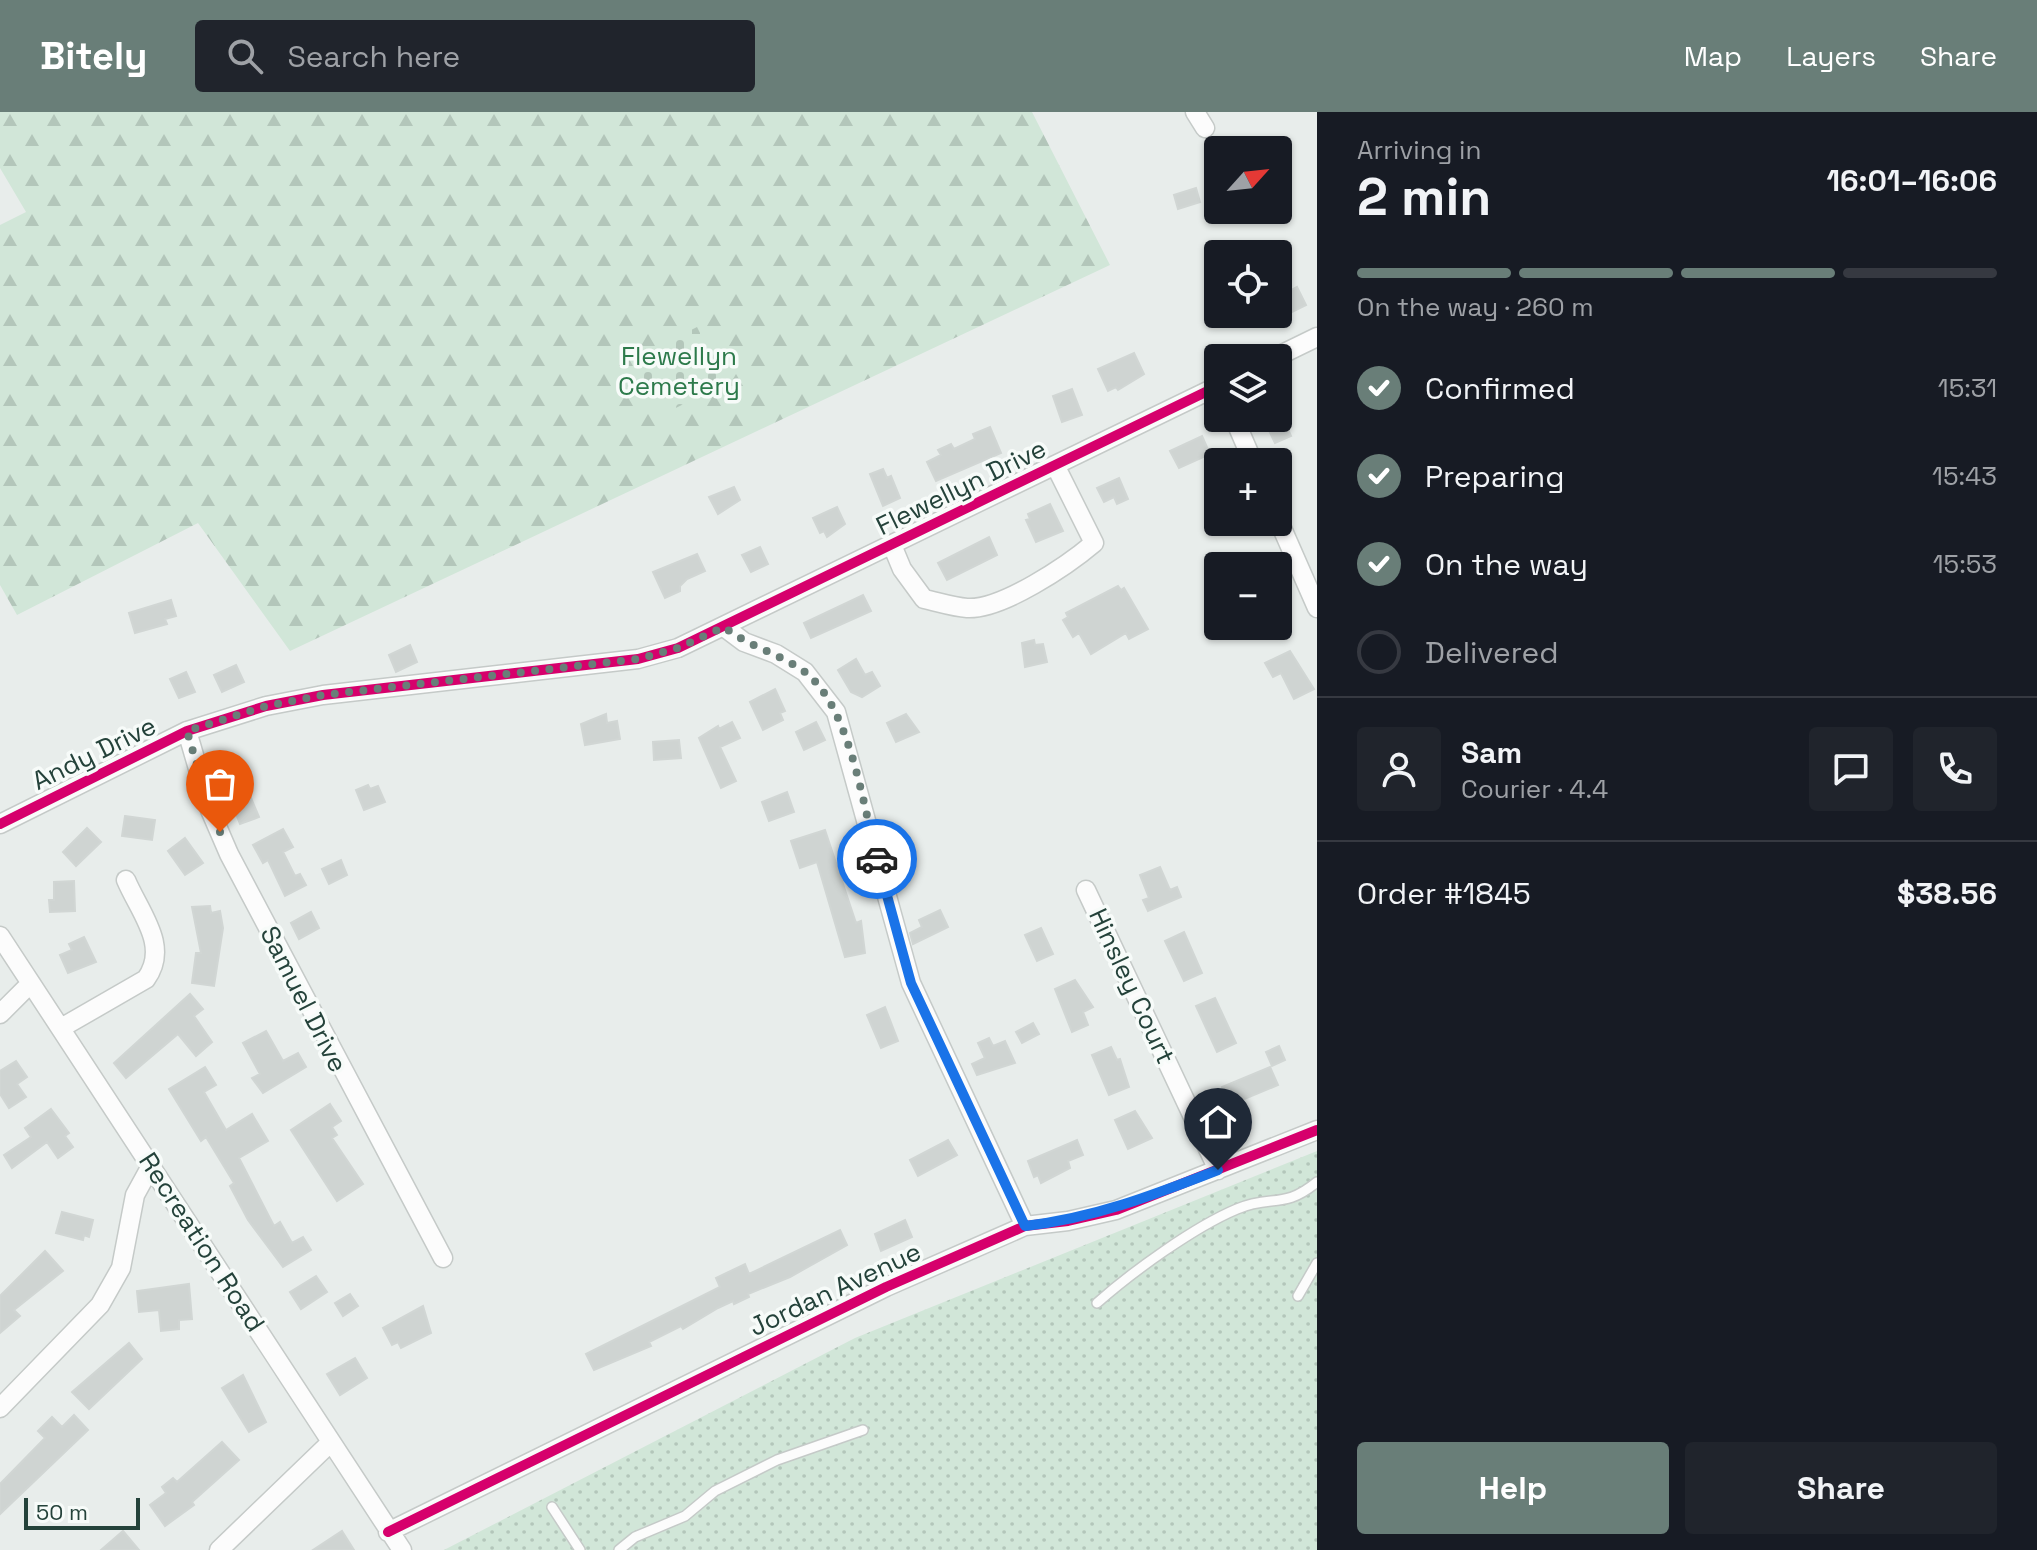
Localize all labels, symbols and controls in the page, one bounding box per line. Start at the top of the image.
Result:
search box [195,20,755,92]
text: Bitely [40,32,147,80]
icon: search [223,34,267,78]
text: Search here [287,37,460,76]
text: Map [1684,38,1742,74]
text: Layers [1786,38,1876,74]
text: Share [1920,38,1997,74]
text: Arriving in [1357,133,1481,167]
north arrow [1204,136,1292,224]
map controls [1204,136,1292,640]
text: 16:01–16:06 [1826,161,1997,200]
text: 2 min [1357,164,1491,230]
button: locate [1204,240,1292,328]
text: On the way · 260 m [1357,290,1594,324]
park label: Flewellyn Cemetery [618,339,740,403]
button: layers [1204,344,1292,432]
icon: check [1357,366,1401,410]
text: Confirmed [1425,369,1575,408]
text: 15:31 [1938,371,1997,405]
street label: Flewellyn Drive [870,431,1052,543]
button: + [1204,448,1292,536]
icon: check [1357,454,1401,498]
text: Preparing [1425,457,1564,496]
text: 15:43 [1932,459,1997,493]
icon: check [1357,542,1401,586]
text: On the way [1425,545,1588,584]
text: 15:53 [1933,547,1997,581]
button: − [1204,552,1292,640]
text: Delivered [1425,633,1559,672]
street label: Andy Drive [26,708,162,798]
button: person [1357,727,1441,811]
button: chat [1809,727,1893,811]
button: phone [1913,727,1997,811]
text: Sam [1461,733,1522,772]
pin [186,750,254,832]
icon: bag [198,762,242,806]
text: Courier · 4.4 [1461,772,1608,806]
courier [837,819,917,899]
icon: car [855,837,899,881]
text: Order #1845 [1357,874,1531,913]
text: $38.56 [1897,874,1997,913]
street label: Hinsley Court [1081,903,1183,1069]
street label: Samuel Drive [253,920,355,1078]
pin [1184,1088,1252,1170]
icon: home [1196,1100,1240,1144]
street label: Recreation Road [131,1146,273,1338]
street label: Jordan Avenue [744,1234,926,1344]
button: Help [1357,1442,1669,1534]
button: Share [1685,1442,1997,1534]
scale bar [24,1494,140,1530]
text: 50 m [36,1498,88,1526]

